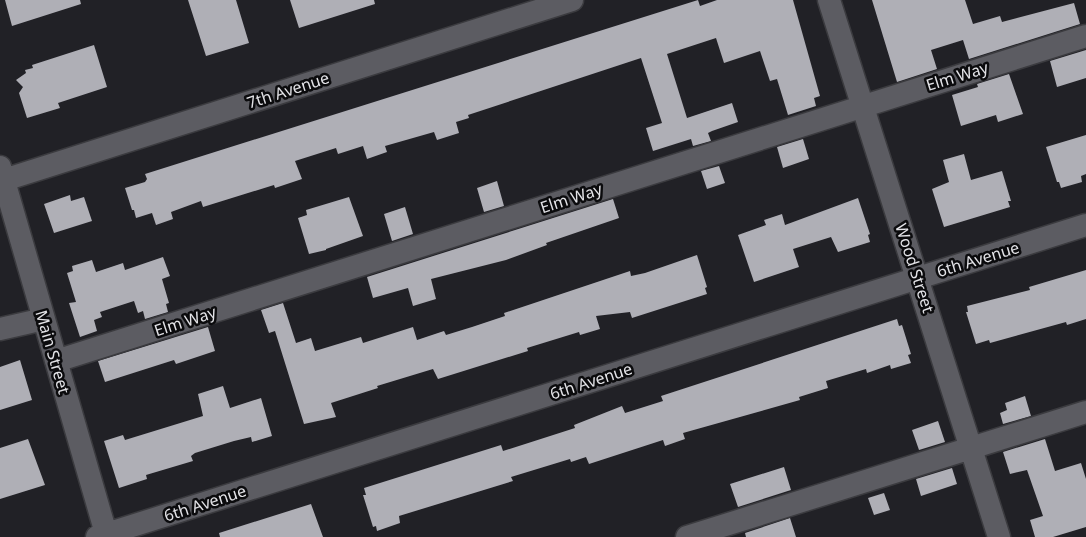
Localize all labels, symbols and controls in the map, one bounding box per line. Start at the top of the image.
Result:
street label: Elm Way [923,56,992,96]
street label: 7th Avenue [244,66,332,114]
street label: Elm Way [537,177,606,218]
street label: Wood Street [890,221,940,316]
street label: 6th Avenue [934,236,1022,282]
street label: Elm Way [151,300,220,341]
street label: Main Street [31,307,76,397]
street label: 6th Avenue [547,357,635,405]
street label: 6th Avenue [161,479,249,527]

